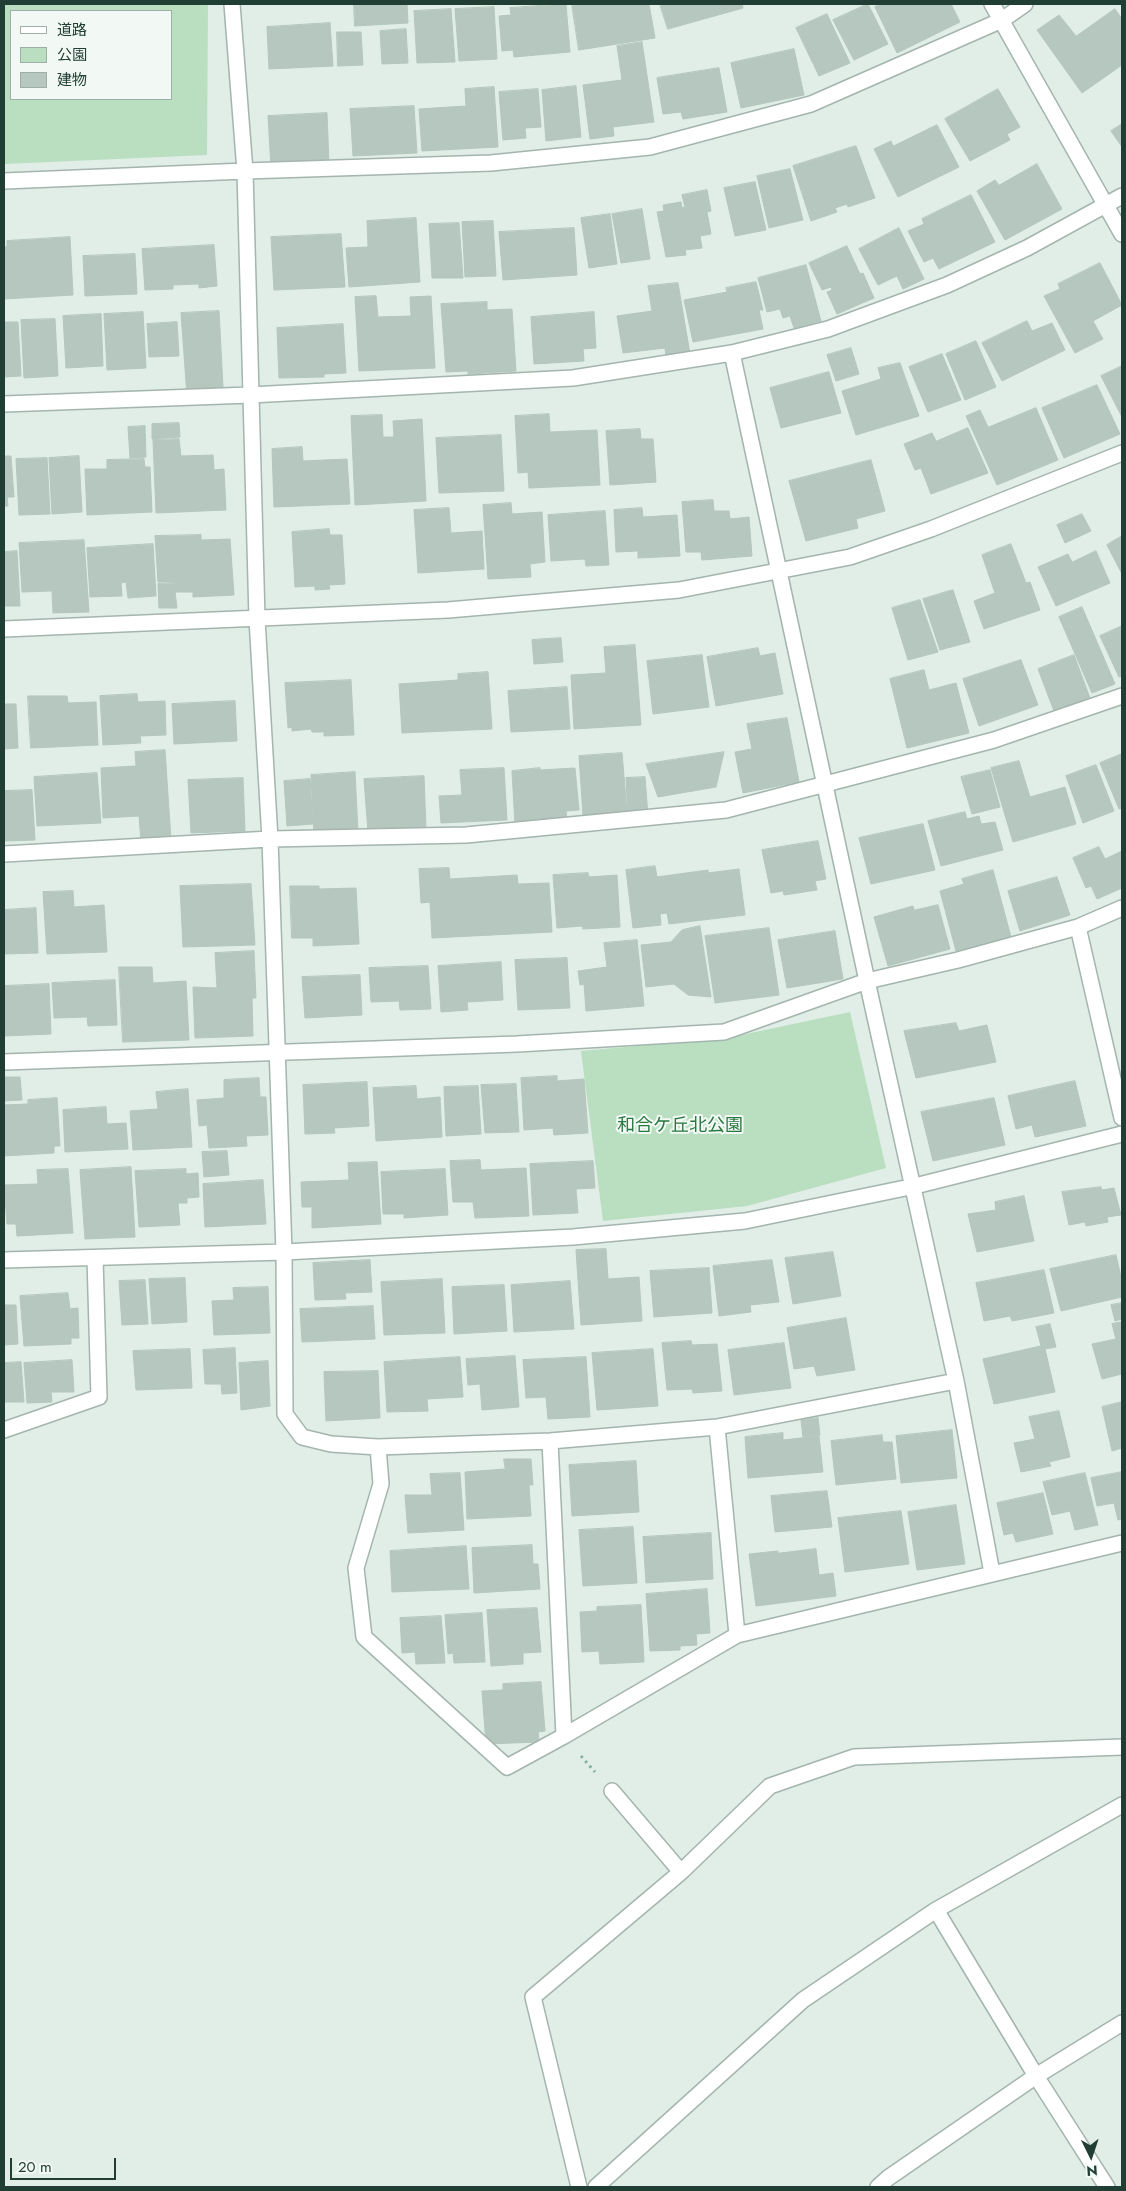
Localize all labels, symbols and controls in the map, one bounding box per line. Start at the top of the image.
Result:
legend [10,10,172,100]
text: 道路 [57,19,87,41]
text: 公園 [57,44,87,66]
text: 建物 [57,69,87,91]
park label: 和合ケ丘北公園 [617,1116,743,1138]
north arrow [1066,2131,1116,2181]
scale bar [12,2148,119,2180]
text: 20 m [18,2156,52,2178]
text: N [1086,2161,1098,2181]

